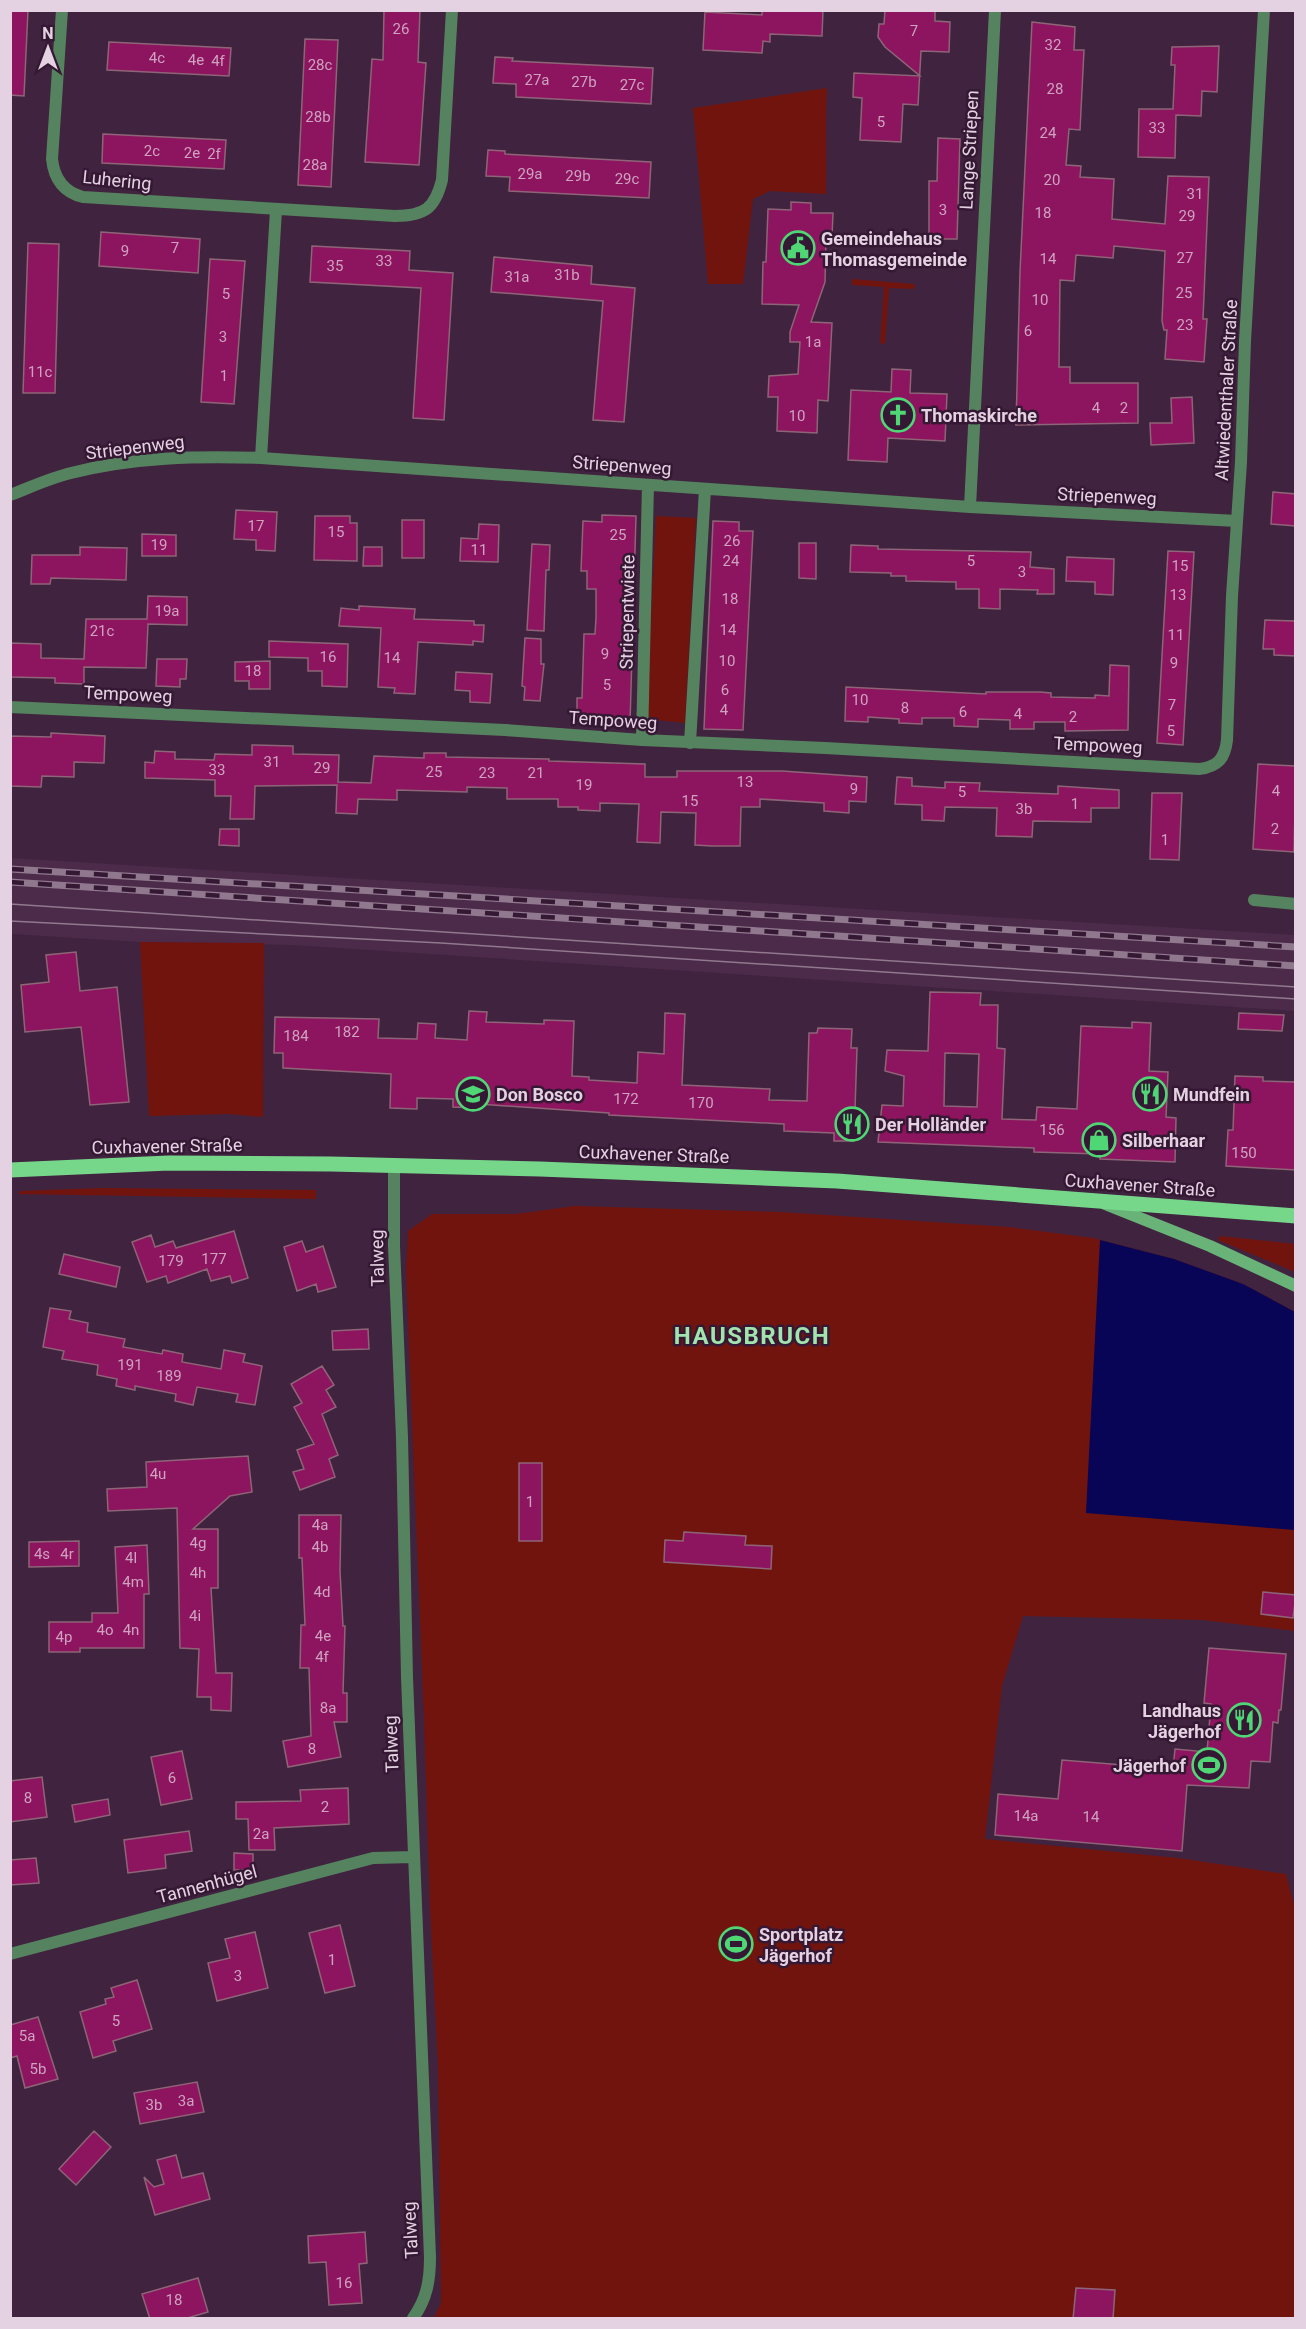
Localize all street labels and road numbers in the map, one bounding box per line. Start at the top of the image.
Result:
street label: Lange Striepen [955,90,983,210]
street label: Luhering [81,166,153,194]
street label: Altwiedenthaler Straße [1211,299,1241,481]
street label: Striepenweg [84,431,186,463]
street label: Striepenweg [572,451,672,479]
street label: Striepenweg [1057,483,1157,509]
street label: Striepentwiete [615,554,639,670]
street label: Tempoweg [83,681,173,707]
street label: Tempoweg [568,706,658,734]
street label: Tempoweg [1053,732,1143,758]
street label: Cuxhavener Straße [91,1134,243,1158]
street label: Cuxhavener Straße [578,1141,730,1167]
street label: Cuxhavener Straße [1064,1169,1216,1201]
street label: Talweg [366,1229,388,1287]
street label: Talweg [380,1715,402,1773]
street label: Tannenhügel [155,1861,259,1907]
street label: Talweg [398,2201,422,2259]

